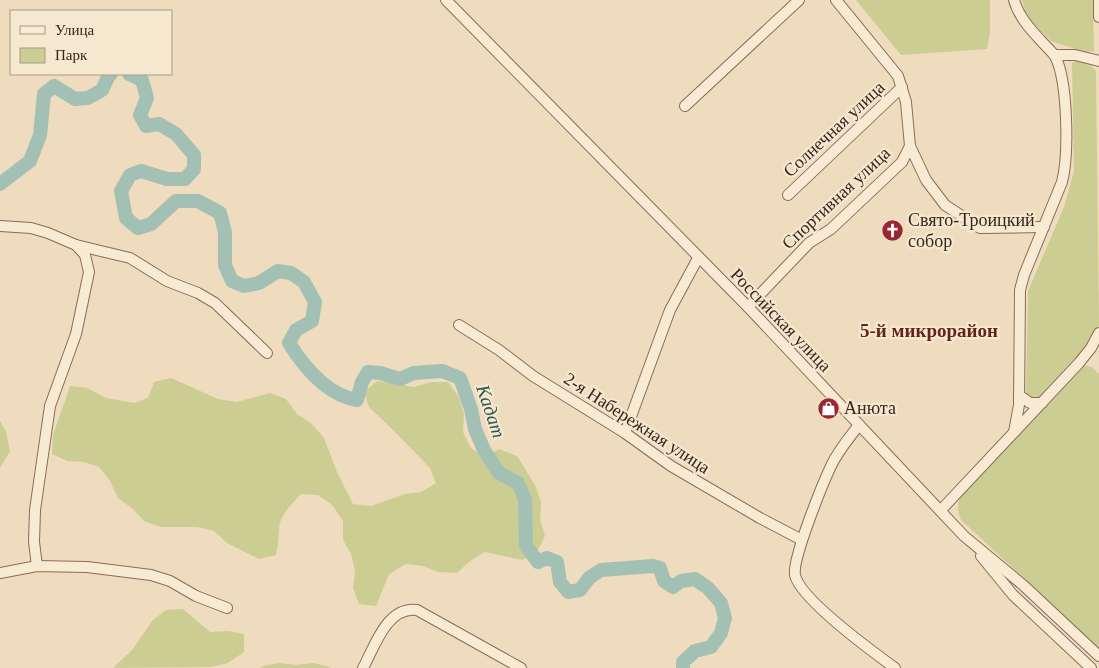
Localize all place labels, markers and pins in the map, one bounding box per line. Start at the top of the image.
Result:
place label: Свято-Троицкий собор [908,210,1035,251]
church icon: Свято-Троицкий собор [880,218,904,242]
shop icon: Анюта [816,396,840,420]
place label: Анюта [844,398,896,418]

